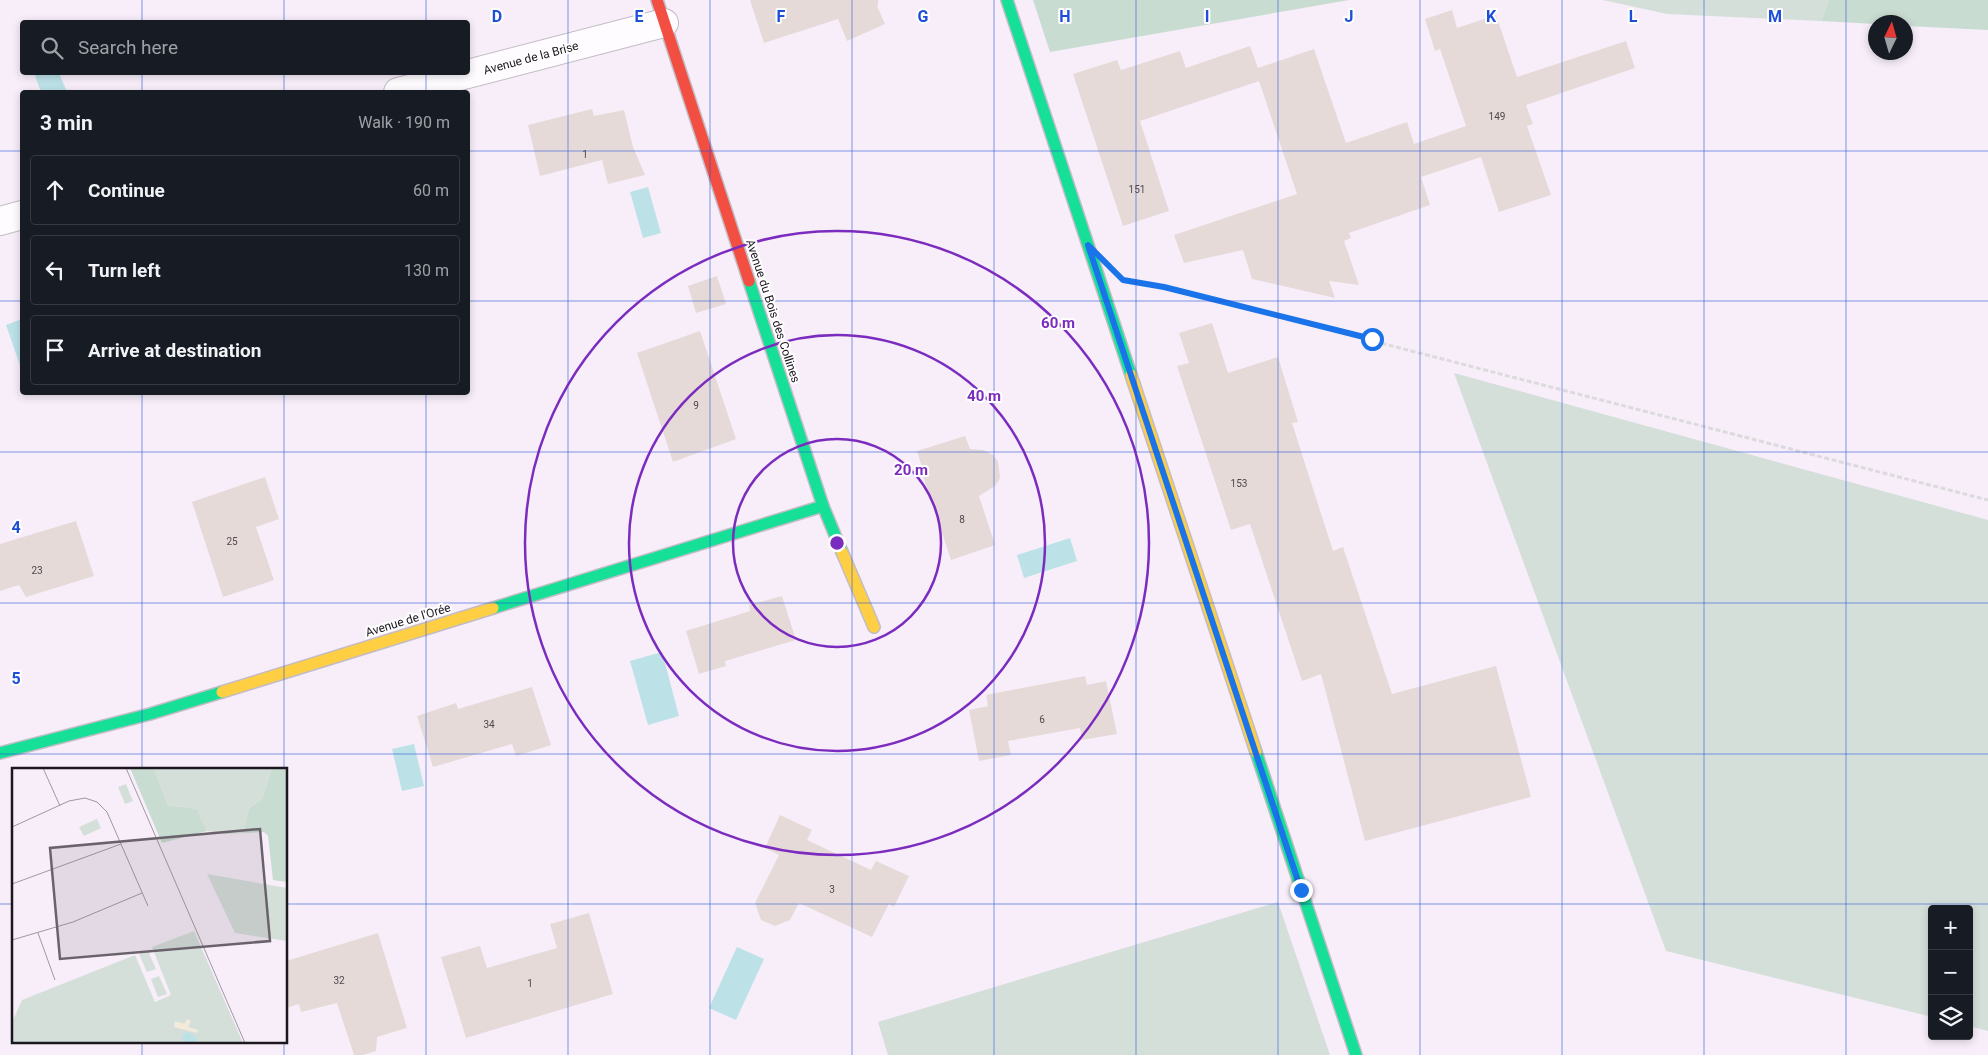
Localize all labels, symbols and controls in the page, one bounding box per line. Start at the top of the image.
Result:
text: D [492,7,502,26]
text: E [635,7,644,26]
text: F [777,7,786,26]
text: G [918,7,929,26]
text: H [1059,7,1071,26]
text: I [1205,7,1209,26]
text: J [1345,7,1353,26]
text: K [1486,7,1497,26]
text: L [1629,7,1638,26]
text: M [1768,7,1782,26]
north arrow [1868,15,1913,60]
search box [20,20,470,75]
icon: search [38,34,66,62]
text: Search here [78,36,178,59]
street label: Avenue de la Brise [482,39,580,77]
text: 3 min [40,111,93,135]
house number: 149 [1489,111,1505,122]
text: Walk · 190 m [358,113,450,132]
house number: 1 [582,149,588,160]
icon: ahead [41,176,69,204]
text: Continue [88,179,165,202]
text: 60 m [413,181,449,200]
house number: 151 [1129,184,1145,195]
street label: Avenue du Bois des Collines [743,238,803,384]
icon: left [41,256,69,284]
text: Turn left [88,259,161,282]
text: 130 m [404,261,449,280]
text: 60 m [1041,314,1075,332]
route start [1361,328,1384,351]
icon: arrive [41,336,69,364]
text: Arrive at destination [88,339,261,362]
text: 40 m [967,387,1001,405]
house number: 9 [693,400,699,411]
text: 20 m [894,461,928,479]
house number: 153 [1231,478,1247,489]
house number: 8 [959,514,965,525]
text: 4 [11,518,21,537]
centre of rings [828,534,846,552]
house number: 25 [226,536,238,547]
house number: 23 [31,565,43,576]
street label: Avenue de l'Orée [364,600,452,640]
text: 5 [11,669,21,688]
house number: 6 [1039,714,1045,725]
house number: 34 [483,719,495,730]
inset map [12,768,288,1042]
route end [1290,879,1313,902]
house number: 3 [829,884,835,895]
map controls [1928,905,1973,1040]
button: + [1928,905,1973,950]
button: − [1928,950,1973,995]
house number: 32 [333,975,345,986]
house number: 1 [527,978,533,989]
button: layers [1928,995,1973,1040]

